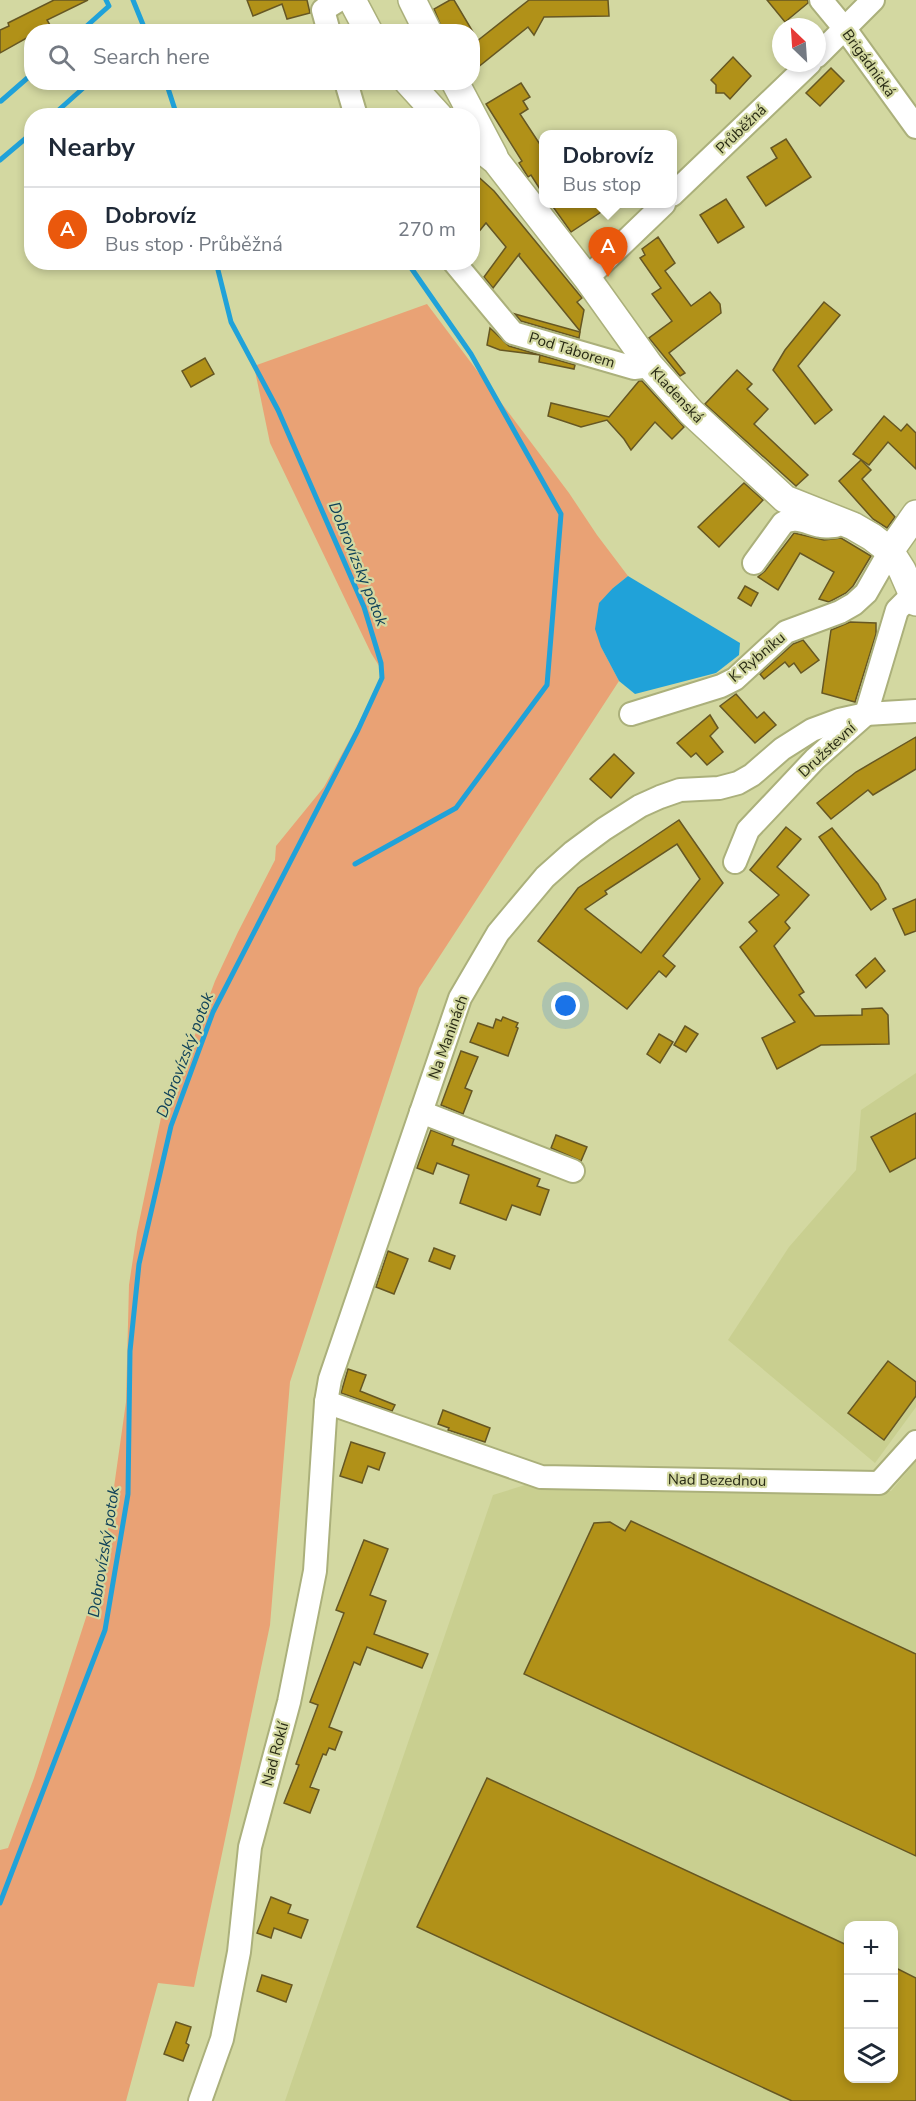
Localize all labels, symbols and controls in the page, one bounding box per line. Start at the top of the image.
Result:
north arrow [772,18,826,72]
search box [24,24,480,90]
street label: Brigádnická [838,25,900,101]
icon: search [45,41,78,74]
text: Search here [93,42,210,72]
street label: Průběžná [711,100,771,158]
text: Nearby [48,130,135,165]
popup [539,130,677,208]
text: Dobrovíz [562,141,654,171]
text: Bus stop [562,171,641,198]
text: Dobrovíz [105,201,196,231]
text: A [60,216,75,243]
text: 270 m [398,216,456,243]
pin: A [588,228,628,277]
text: Bus stop · Průběžná [105,231,283,258]
street label: Pod Táborem [526,327,618,373]
street label: Kladenská [646,363,708,427]
water label: Dobrovízský potok [323,499,393,630]
street label: K Rybníku [725,628,789,686]
street label: Družstevní [794,717,861,782]
water label: Dobrovízský potok [151,988,219,1121]
your location [551,991,580,1020]
street label: Na Maninách [424,992,472,1082]
street label: Nad Bezednou [668,1469,766,1491]
water label: Dobrovízský potok [83,1484,125,1619]
street label: Nad Roklí [257,1718,293,1788]
map controls [844,1921,898,2083]
button: + [844,1921,898,1975]
button: − [844,1975,898,2029]
button: layers [844,2029,898,2083]

